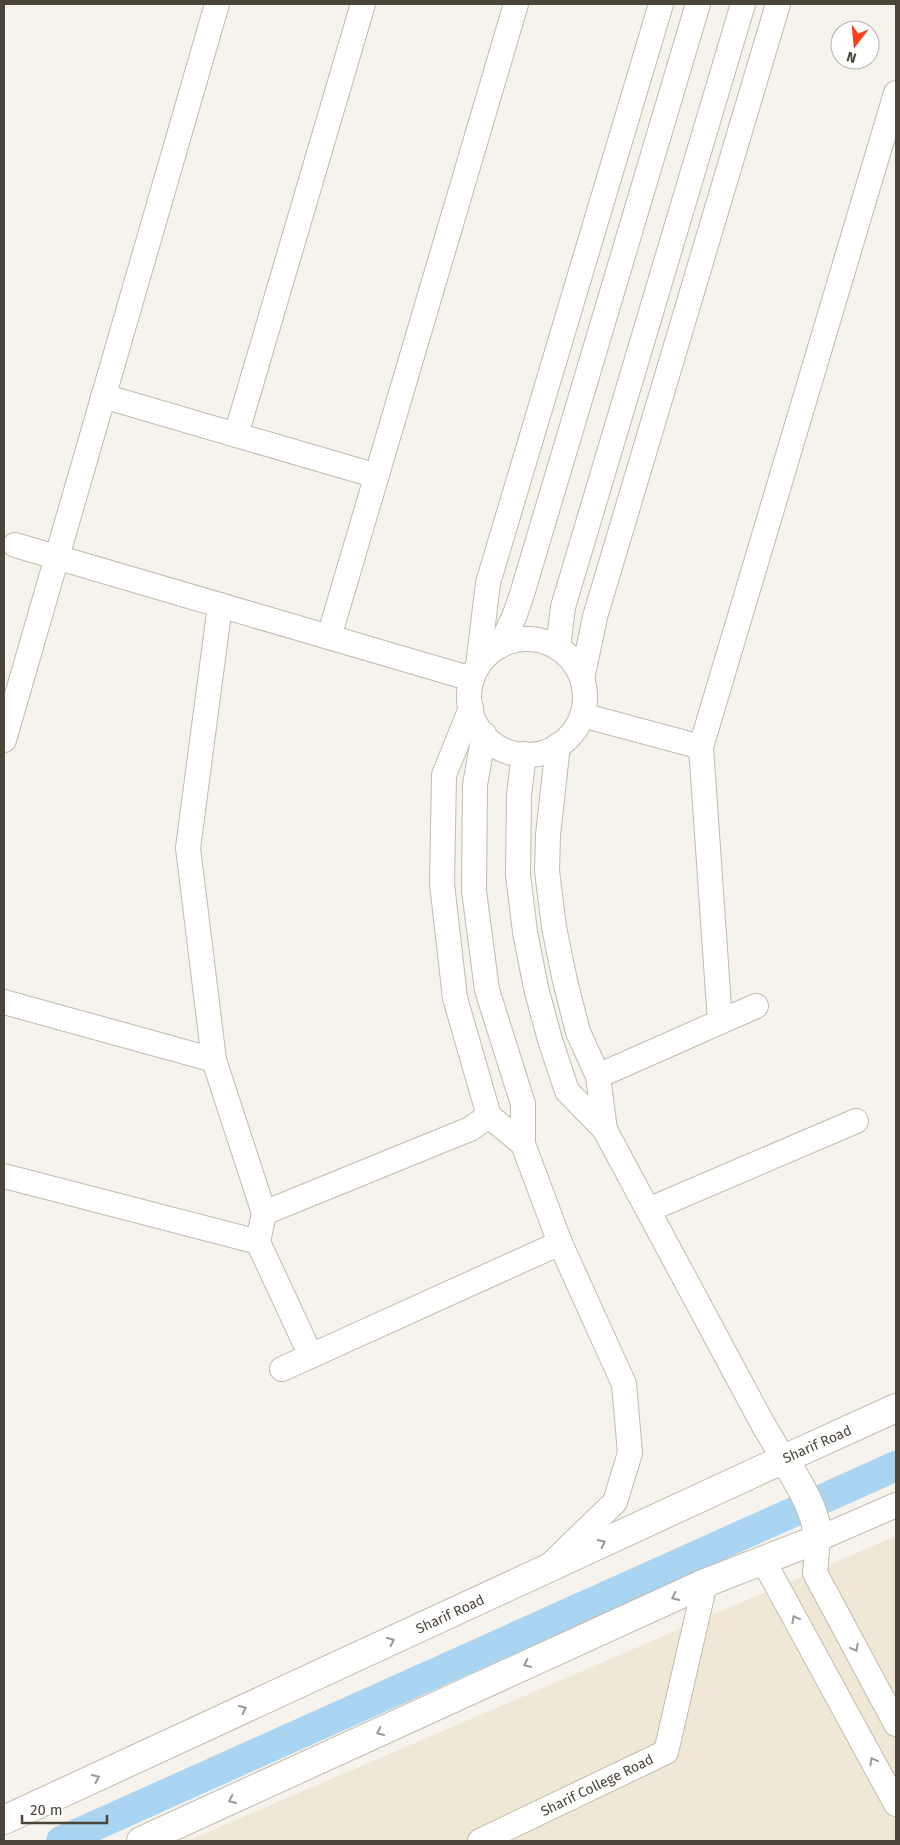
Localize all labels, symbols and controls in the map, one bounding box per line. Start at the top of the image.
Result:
north arrow [830,20,880,70]
text: N [845,48,858,66]
street label: Sharif Road [780,1422,854,1467]
one-way arrow [596,1540,605,1550]
one-way arrow [671,1590,680,1601]
street label: Sharif Road [413,1591,487,1638]
one-way arrow [791,1615,801,1624]
one-way arrow [386,1637,395,1648]
one-way arrow [849,1642,859,1651]
one-way arrow [524,1658,533,1668]
one-way arrow [238,1705,247,1716]
one-way arrow [376,1726,385,1736]
street label: Sharif College Road [538,1751,656,1820]
one-way arrow [869,1758,879,1767]
one-way arrow [91,1773,100,1784]
scale bar [22,1792,108,1824]
one-way arrow [228,1793,237,1804]
text: 20 m [30,1801,63,1819]

